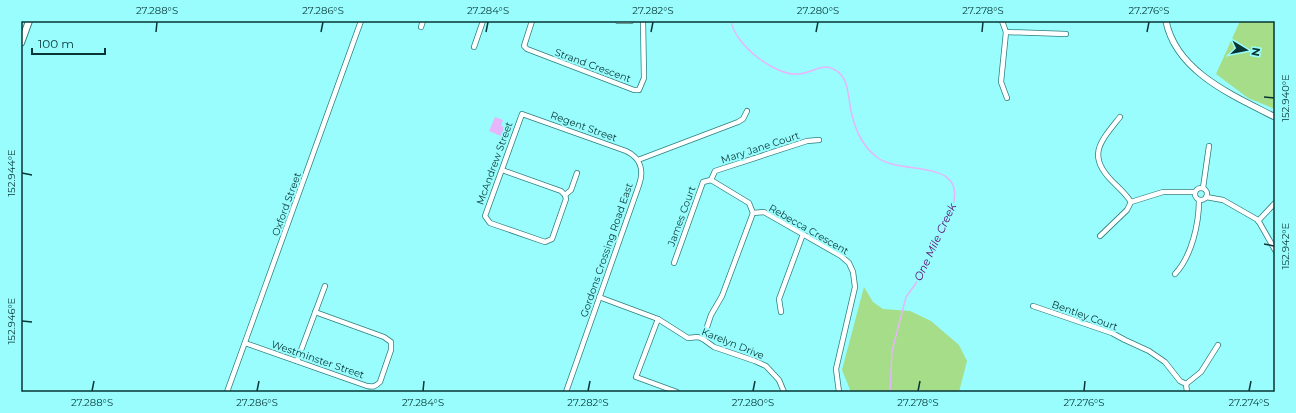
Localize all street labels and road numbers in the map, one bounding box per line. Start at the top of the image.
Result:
street label: Strand Crescent [553,46,633,85]
street label: Regent Street [549,108,619,145]
street label: McAndrew Street [473,120,516,206]
street label: Mary Jane Court [719,129,801,166]
street label: Oxford Street [269,171,304,238]
street label: Gordons Crossing Road East [577,181,636,319]
street label: James Court [664,184,698,249]
street label: Rebecca Crescent [766,201,851,258]
street label: Bentley Court [1050,298,1120,333]
street label: Karelyn Drive [700,325,766,362]
street label: Westminster Street [270,337,366,381]

